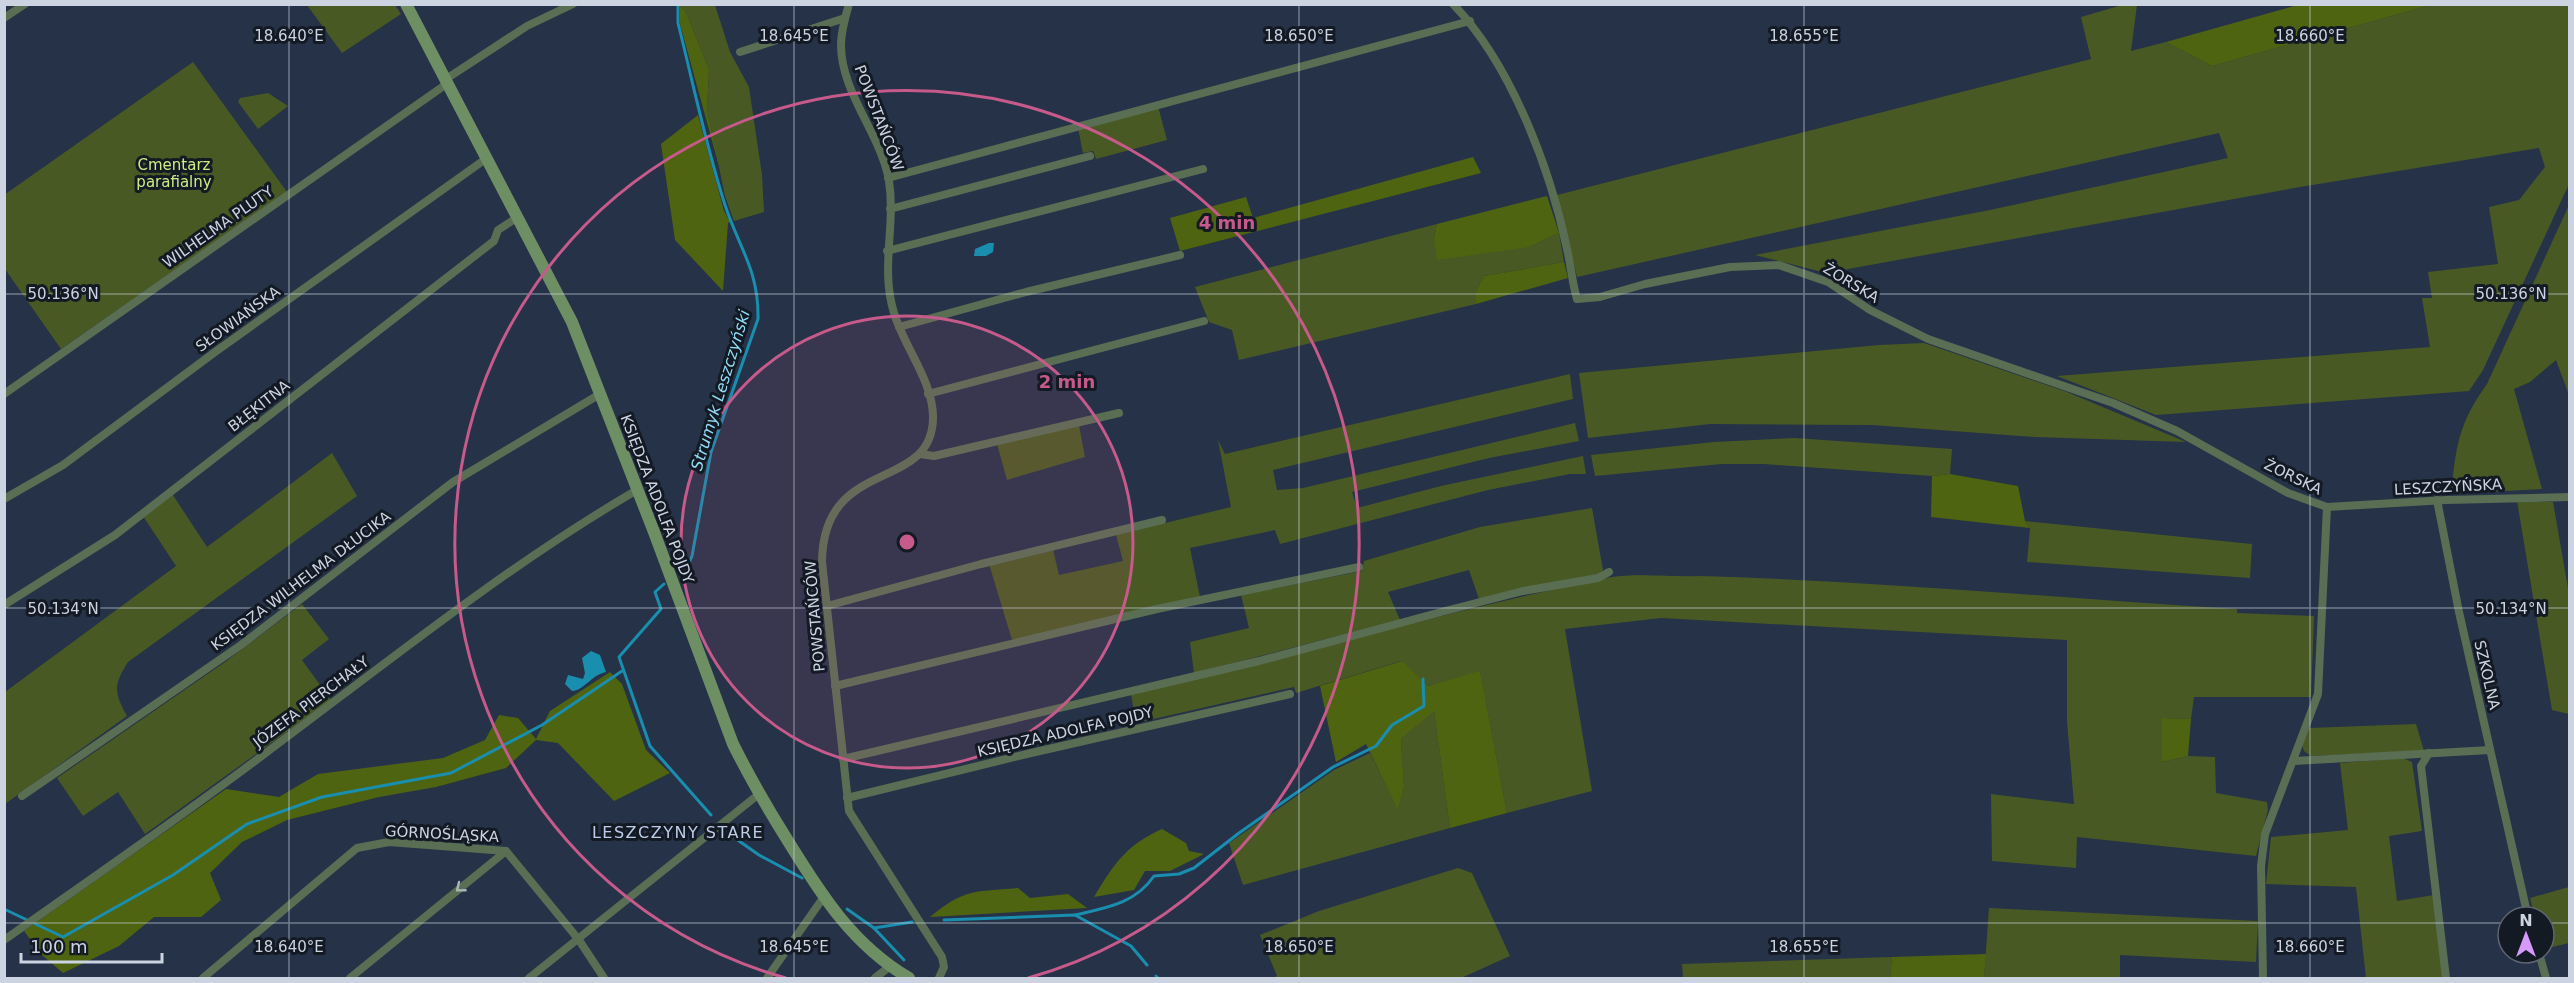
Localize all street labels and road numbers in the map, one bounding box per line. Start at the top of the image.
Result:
street label: POWSTAŃCÓW [851,62,908,174]
street label: WILHELMA PLUTY [159,182,277,272]
street label: ŻORSKA [1820,258,1883,307]
street label: SŁOWIAŃSKA [192,281,284,356]
street label: BŁĘKITNA [225,376,294,436]
street label: KSIĘDZA ADOLFA POJDY [616,412,698,587]
street label: ŻORSKA [2261,454,2326,499]
street label: LESZCZYŃSKA [2393,474,2503,499]
street label: KSIĘDZA WILHELMA DŁUCIKA [208,507,395,655]
street label: POWSTAŃCÓW [800,559,829,673]
street label: SZKOLNA [2470,639,2504,712]
street label: JÓZEFA PIERCHAŁY [248,651,373,752]
street label: KSIĘDZA ADOLFA POJDY [976,703,1155,761]
street label: GÓRNOŚLĄSKA [384,821,500,846]

